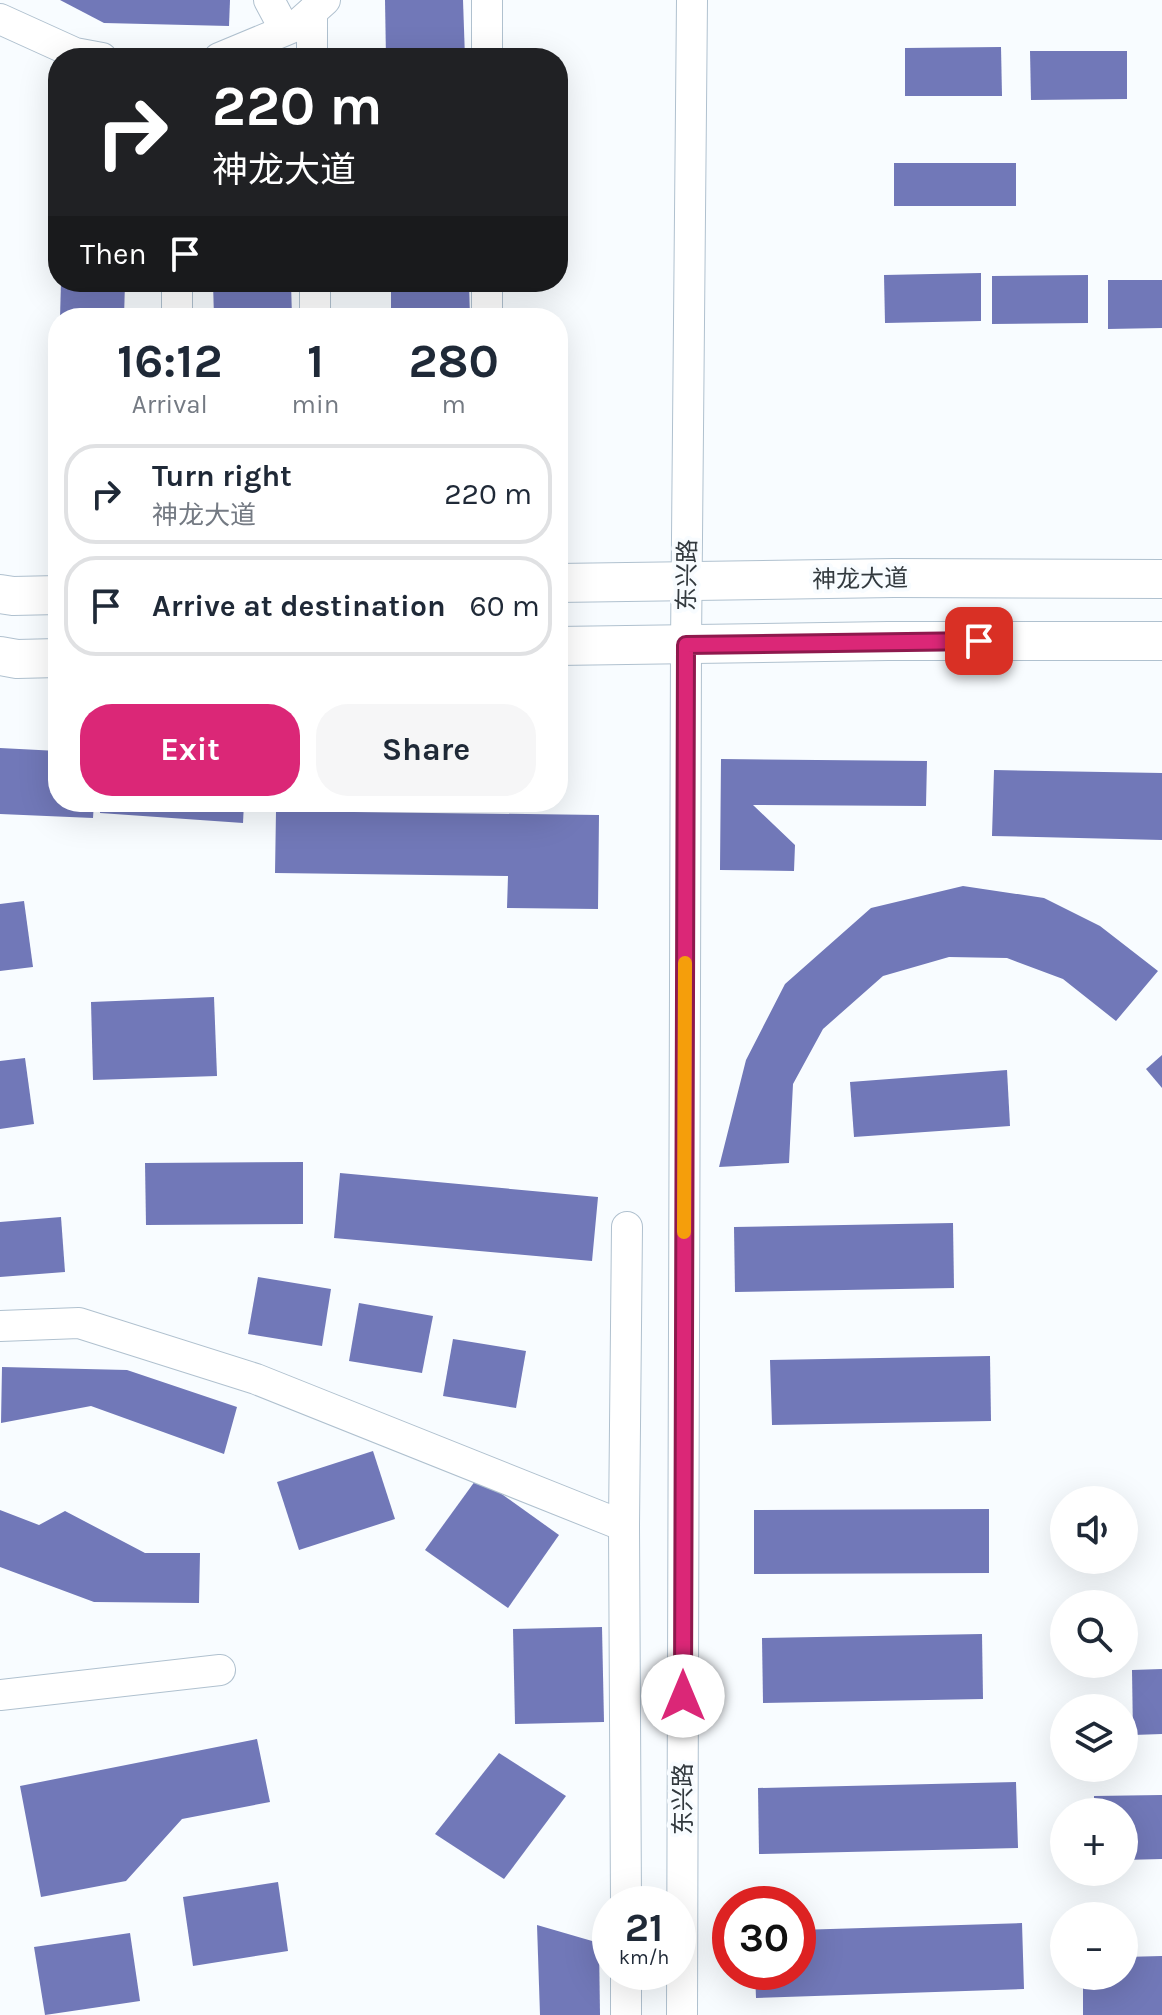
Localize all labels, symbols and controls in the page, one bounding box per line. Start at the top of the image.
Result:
text: 220 m [212,73,383,138]
icon: right [80,80,184,184]
text: 神龙大道 [212,149,356,191]
icon: arrive [163,232,207,276]
text: Then [80,236,147,272]
text: 16:12 [117,333,222,389]
text: 1 [307,333,324,389]
text: 280 [408,333,499,389]
text: Arrival [132,389,208,420]
text: min [292,389,339,420]
text: m [441,389,466,420]
text: Turn right [152,458,292,494]
icon: right [84,472,128,516]
text: 220 m [444,476,532,512]
text: 神龙大道 [152,500,256,531]
street label: 东兴路 [672,539,702,611]
street label: 神龙大道 [812,564,908,594]
icon: arrive [84,584,128,628]
text: Arrive at destination [152,588,446,624]
text: 60 m [470,588,540,624]
pin [945,607,1013,675]
icon: arrive [957,619,1001,663]
button: Exit [80,704,300,796]
button: Share [316,704,536,796]
map controls [1050,1486,1138,1990]
button: sound [1050,1486,1138,1574]
button: search [1050,1590,1138,1678]
position arrow [641,1654,725,1738]
button: layers [1050,1694,1138,1782]
street label: 东兴路 [669,1763,697,1835]
button: + [1050,1798,1138,1886]
speed limit sign: 30 [712,1886,816,1990]
button: − [1050,1902,1138,1990]
text: 21 [625,1904,663,1951]
text: km/h [619,1946,669,1969]

